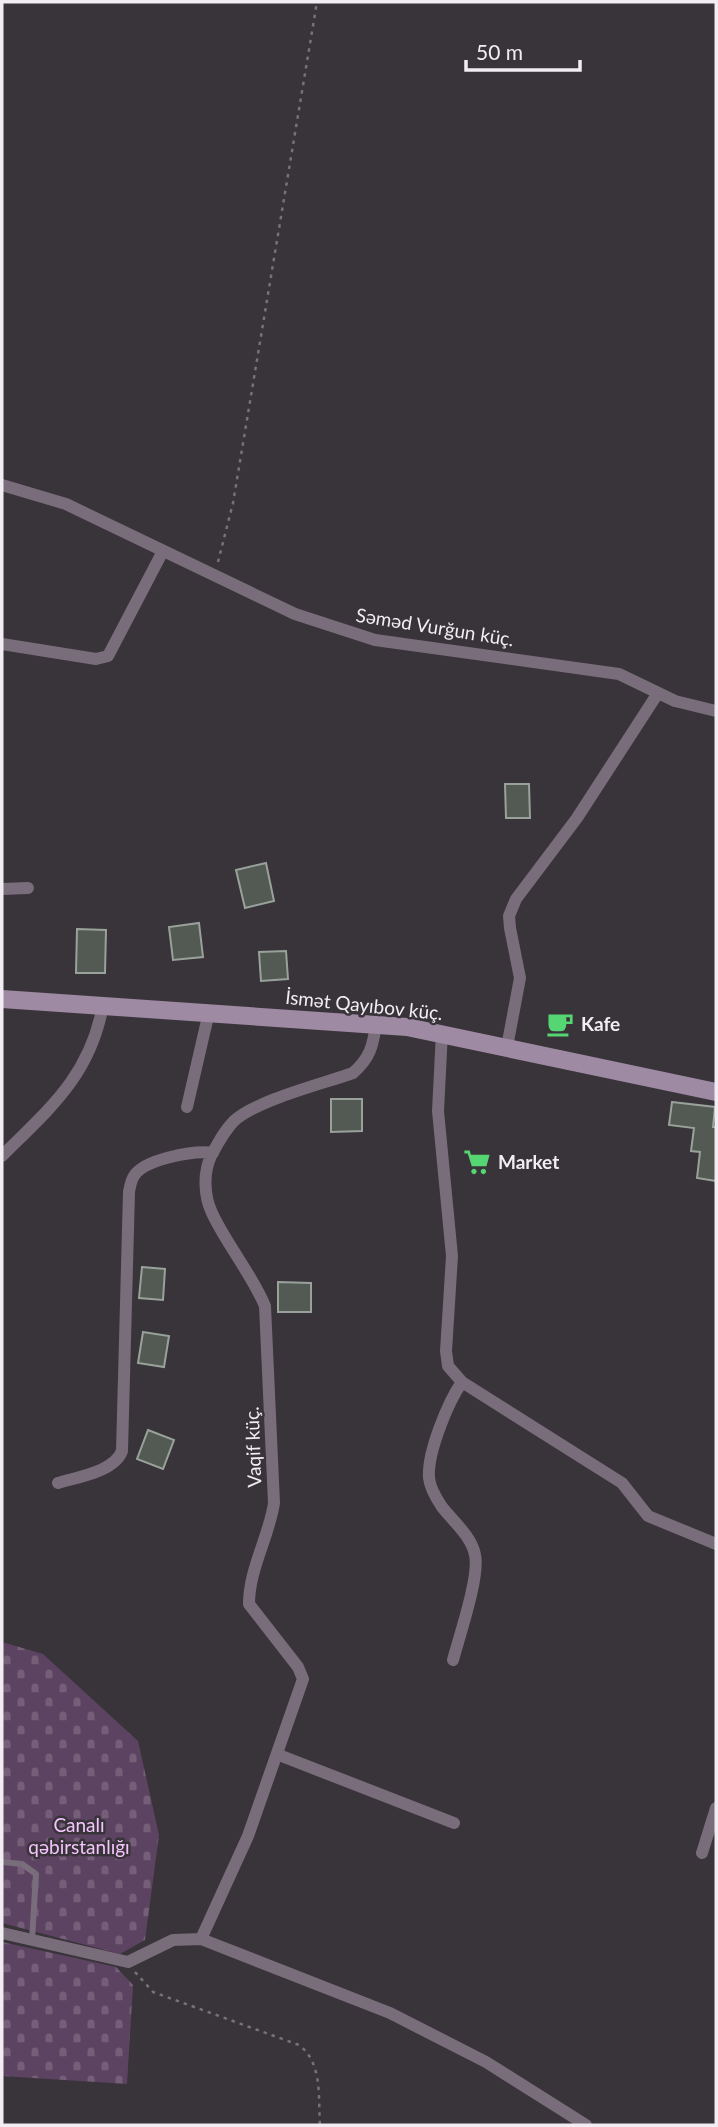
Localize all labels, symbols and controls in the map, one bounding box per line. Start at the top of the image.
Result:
scale bar [466,28,580,72]
text: 50 m [476,39,523,64]
street label: Səməd Vurğun küç. [354,603,516,650]
street label: İsmət Qayıbov küç. [284,985,444,1024]
cafe icon: Kafe [545,1009,575,1039]
place label: Kafe [581,1012,620,1035]
supermarket icon: Market [462,1147,492,1177]
place label: Market [498,1150,559,1173]
street label: Vaqif küç. [240,1406,265,1488]
park label: Canalı qəbirstanlığı [28,1813,130,1858]

